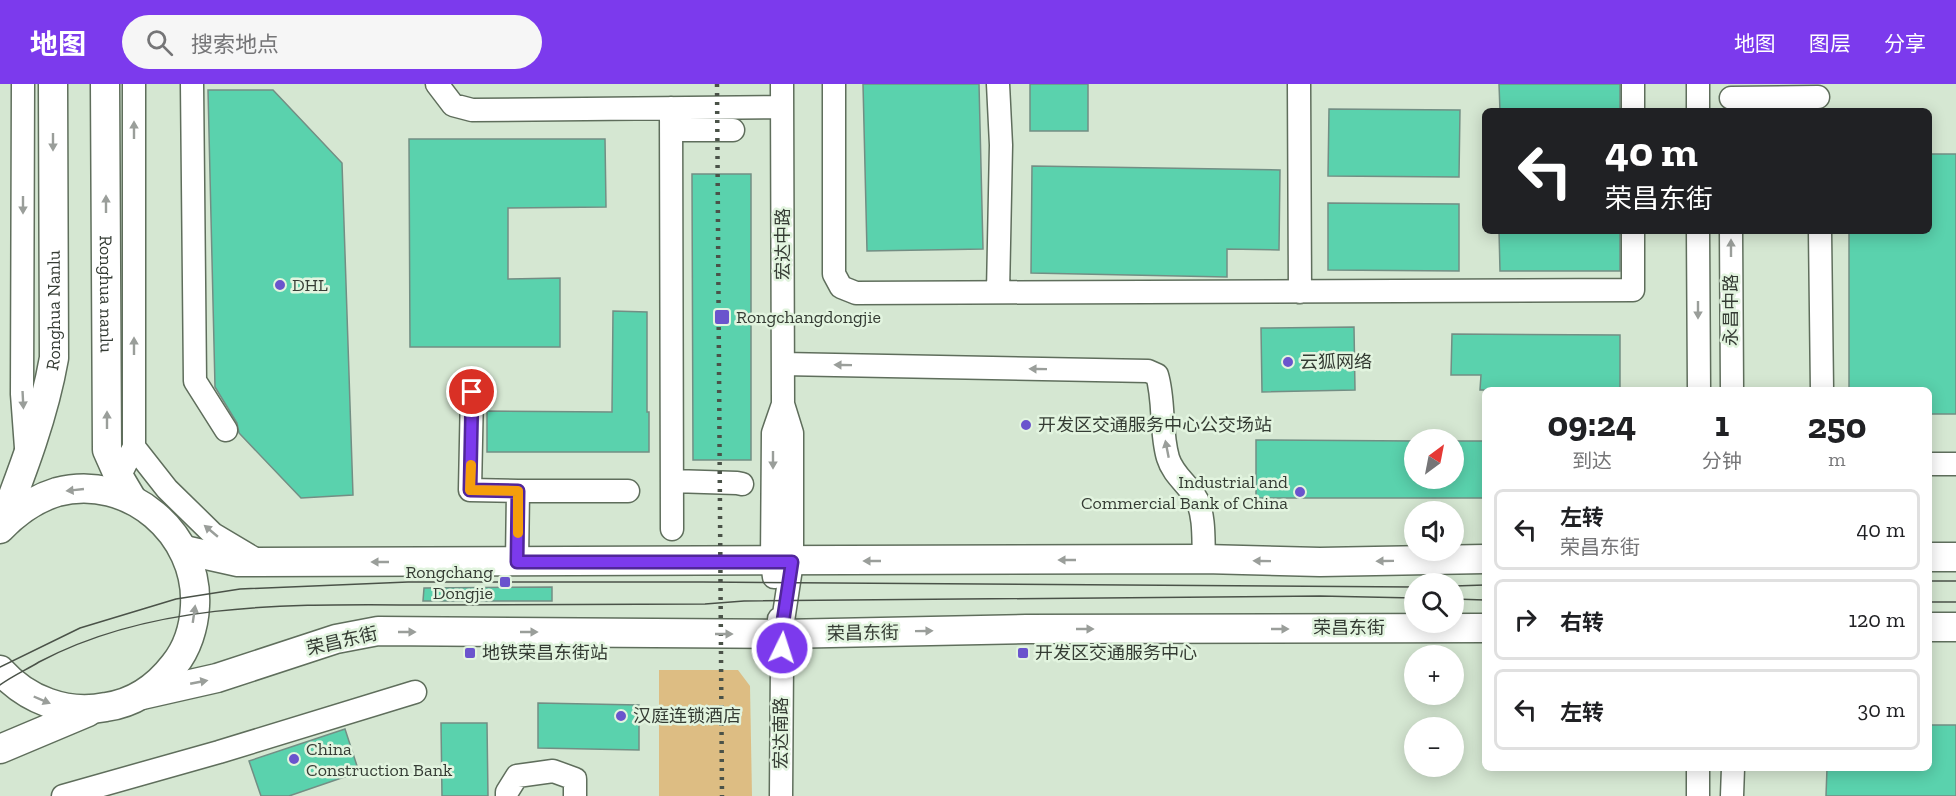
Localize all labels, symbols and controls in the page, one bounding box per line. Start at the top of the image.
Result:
search box [122,15,542,69]
icon: search [143,26,176,59]
text: 地图 [30,28,86,61]
text: 搜索地点 [191,31,279,58]
text: 地图 [1734,31,1776,56]
text: 图层 [1809,31,1851,56]
text: 分享 [1884,31,1926,56]
one-way arrow [129,121,139,140]
text: 40 m [1605,126,1698,177]
icon: left [1506,132,1584,210]
one-way arrow [48,133,58,152]
text: 荣昌东街 [1605,183,1713,215]
one-way arrow [101,195,110,214]
one-way arrow [18,196,28,215]
street label: 宏达中路 [772,208,794,280]
street label: Ronghua nanlu [95,235,117,353]
one-way arrow [1726,238,1736,257]
street label: Ronghua Nanlu [41,250,65,372]
place label: DHL [292,274,328,296]
street label: 永昌中路 [1720,274,1742,346]
marker: DHL [273,278,287,292]
one-way arrow [1694,301,1703,320]
place label: Rongchangdongjie [736,306,881,328]
marker: Rongchangdongjie [713,308,731,326]
one-way arrow [129,337,139,356]
place label: 云狐网络 [1300,351,1372,373]
marker: 云狐网络 [1281,355,1295,369]
one-way arrow [834,360,853,370]
one-way arrow [1029,364,1048,374]
pin [446,366,497,417]
icon: arrive [455,375,488,408]
one-way arrow [18,391,28,410]
text: 09:24 [1548,402,1636,445]
text: 1 [1715,402,1729,445]
text: 250 [1808,404,1866,447]
one-way arrow [102,411,112,430]
place label: 开发区交通服务中心公交场站 [1038,414,1272,436]
marker: 开发区交通服务中心公交场站 [1019,418,1033,432]
north arrow [1404,429,1464,489]
map controls [1404,429,1464,777]
one-way arrow [1162,440,1171,459]
text: m [1828,447,1846,471]
text: 到达 [1572,449,1612,473]
text: 分钟 [1702,449,1742,473]
one-way arrow [768,451,778,470]
place label: Industrial and Commercial Bank of China [1081,471,1288,514]
one-way arrow [65,485,84,495]
marker: Industrial and Commercial Bank of China [1293,485,1307,499]
button: sound [1404,501,1464,561]
text: 左转 [1560,504,1604,531]
icon: left [1509,513,1542,546]
text: 40 m [1856,516,1905,543]
one-way arrow [203,525,219,538]
text: 荣昌东街 [1560,535,1640,559]
one-way arrow [1057,555,1076,565]
one-way arrow [862,556,881,566]
one-way arrow [1252,556,1271,565]
one-way arrow [1375,556,1394,566]
one-way arrow [370,557,389,567]
place label: Rongchang Dongjie [405,561,493,604]
button: search [1404,573,1464,633]
marker: Rongchang Dongjie [498,575,512,589]
icon: right [1509,603,1542,636]
one-way arrow [190,604,199,623]
text: 120 m [1849,606,1905,633]
text: 右转 [1560,609,1604,636]
position arrow [750,616,814,680]
street label: 荣昌东街 [1313,617,1385,639]
street label: 荣昌东街 [827,621,899,645]
street label: 荣昌东街 [304,622,380,660]
one-way arrow [1075,624,1094,634]
one-way arrow [1270,624,1289,634]
one-way arrow [398,627,417,636]
one-way arrow [914,627,933,636]
one-way arrow [519,628,538,637]
one-way arrow [714,629,733,639]
place label: 地铁荣昌东街站 [482,642,608,664]
place label: 开发区交通服务中心 [1035,642,1197,664]
button: + [1404,645,1464,705]
marker: 地铁荣昌东街站 [463,646,477,660]
marker: 开发区交通服务中心 [1016,646,1030,660]
one-way arrow [189,677,208,686]
icon: left [1509,693,1542,726]
one-way arrow [33,695,51,705]
text: 30 m [1858,696,1905,723]
street label: 宏达南路 [770,697,792,769]
text: 左转 [1560,699,1604,726]
place label: 汉庭连锁酒店 [633,705,741,727]
marker: 汉庭连锁酒店 [614,709,628,723]
button: − [1404,717,1464,777]
place label: China Construction Bank [306,738,453,781]
marker: China Construction Bank [287,752,301,766]

